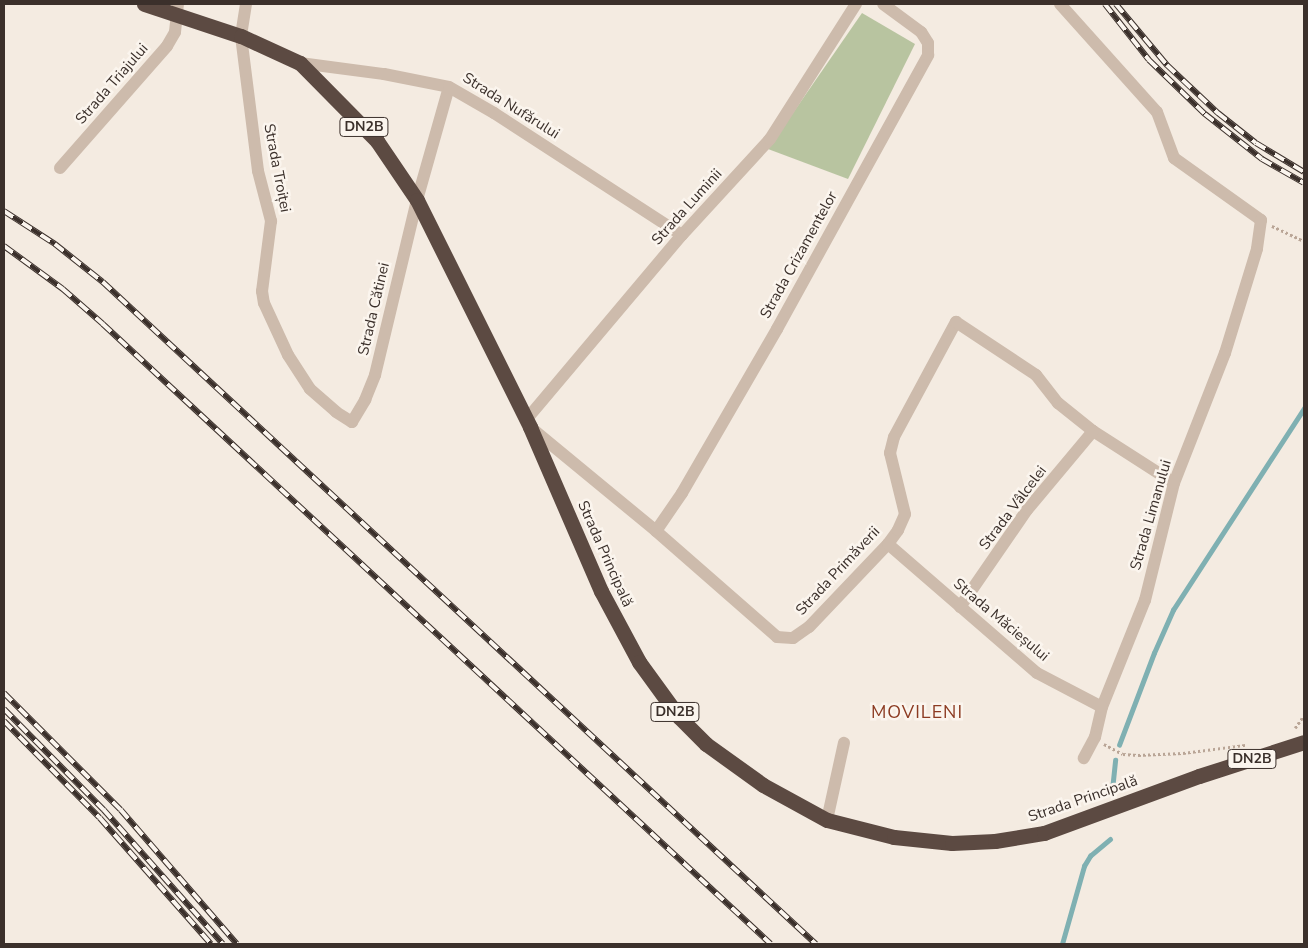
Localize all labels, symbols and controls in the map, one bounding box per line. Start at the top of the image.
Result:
street label: Strada Triajului [72,40,152,128]
street label: Strada Nufărului [459,69,563,143]
road number: DN2B [339,115,389,138]
street label: Strada Troiței [260,122,294,214]
street label: Strada Luminii [648,165,726,249]
street label: Strada Crizamentelor [757,188,841,322]
street label: Strada Cătinei [355,261,393,357]
street label: Strada Limanului [1127,458,1175,572]
street label: Strada Vâlcelei [976,462,1050,554]
street label: Strada Principală [573,498,637,610]
street label: Strada Primăverii [792,523,884,619]
street label: Strada Măcieșului [949,575,1053,665]
road number: DN2B [650,700,700,724]
district label: MOVILENI [870,701,964,723]
road number: DN2B [1227,748,1277,771]
street label: Strada Principală [1026,772,1140,826]

